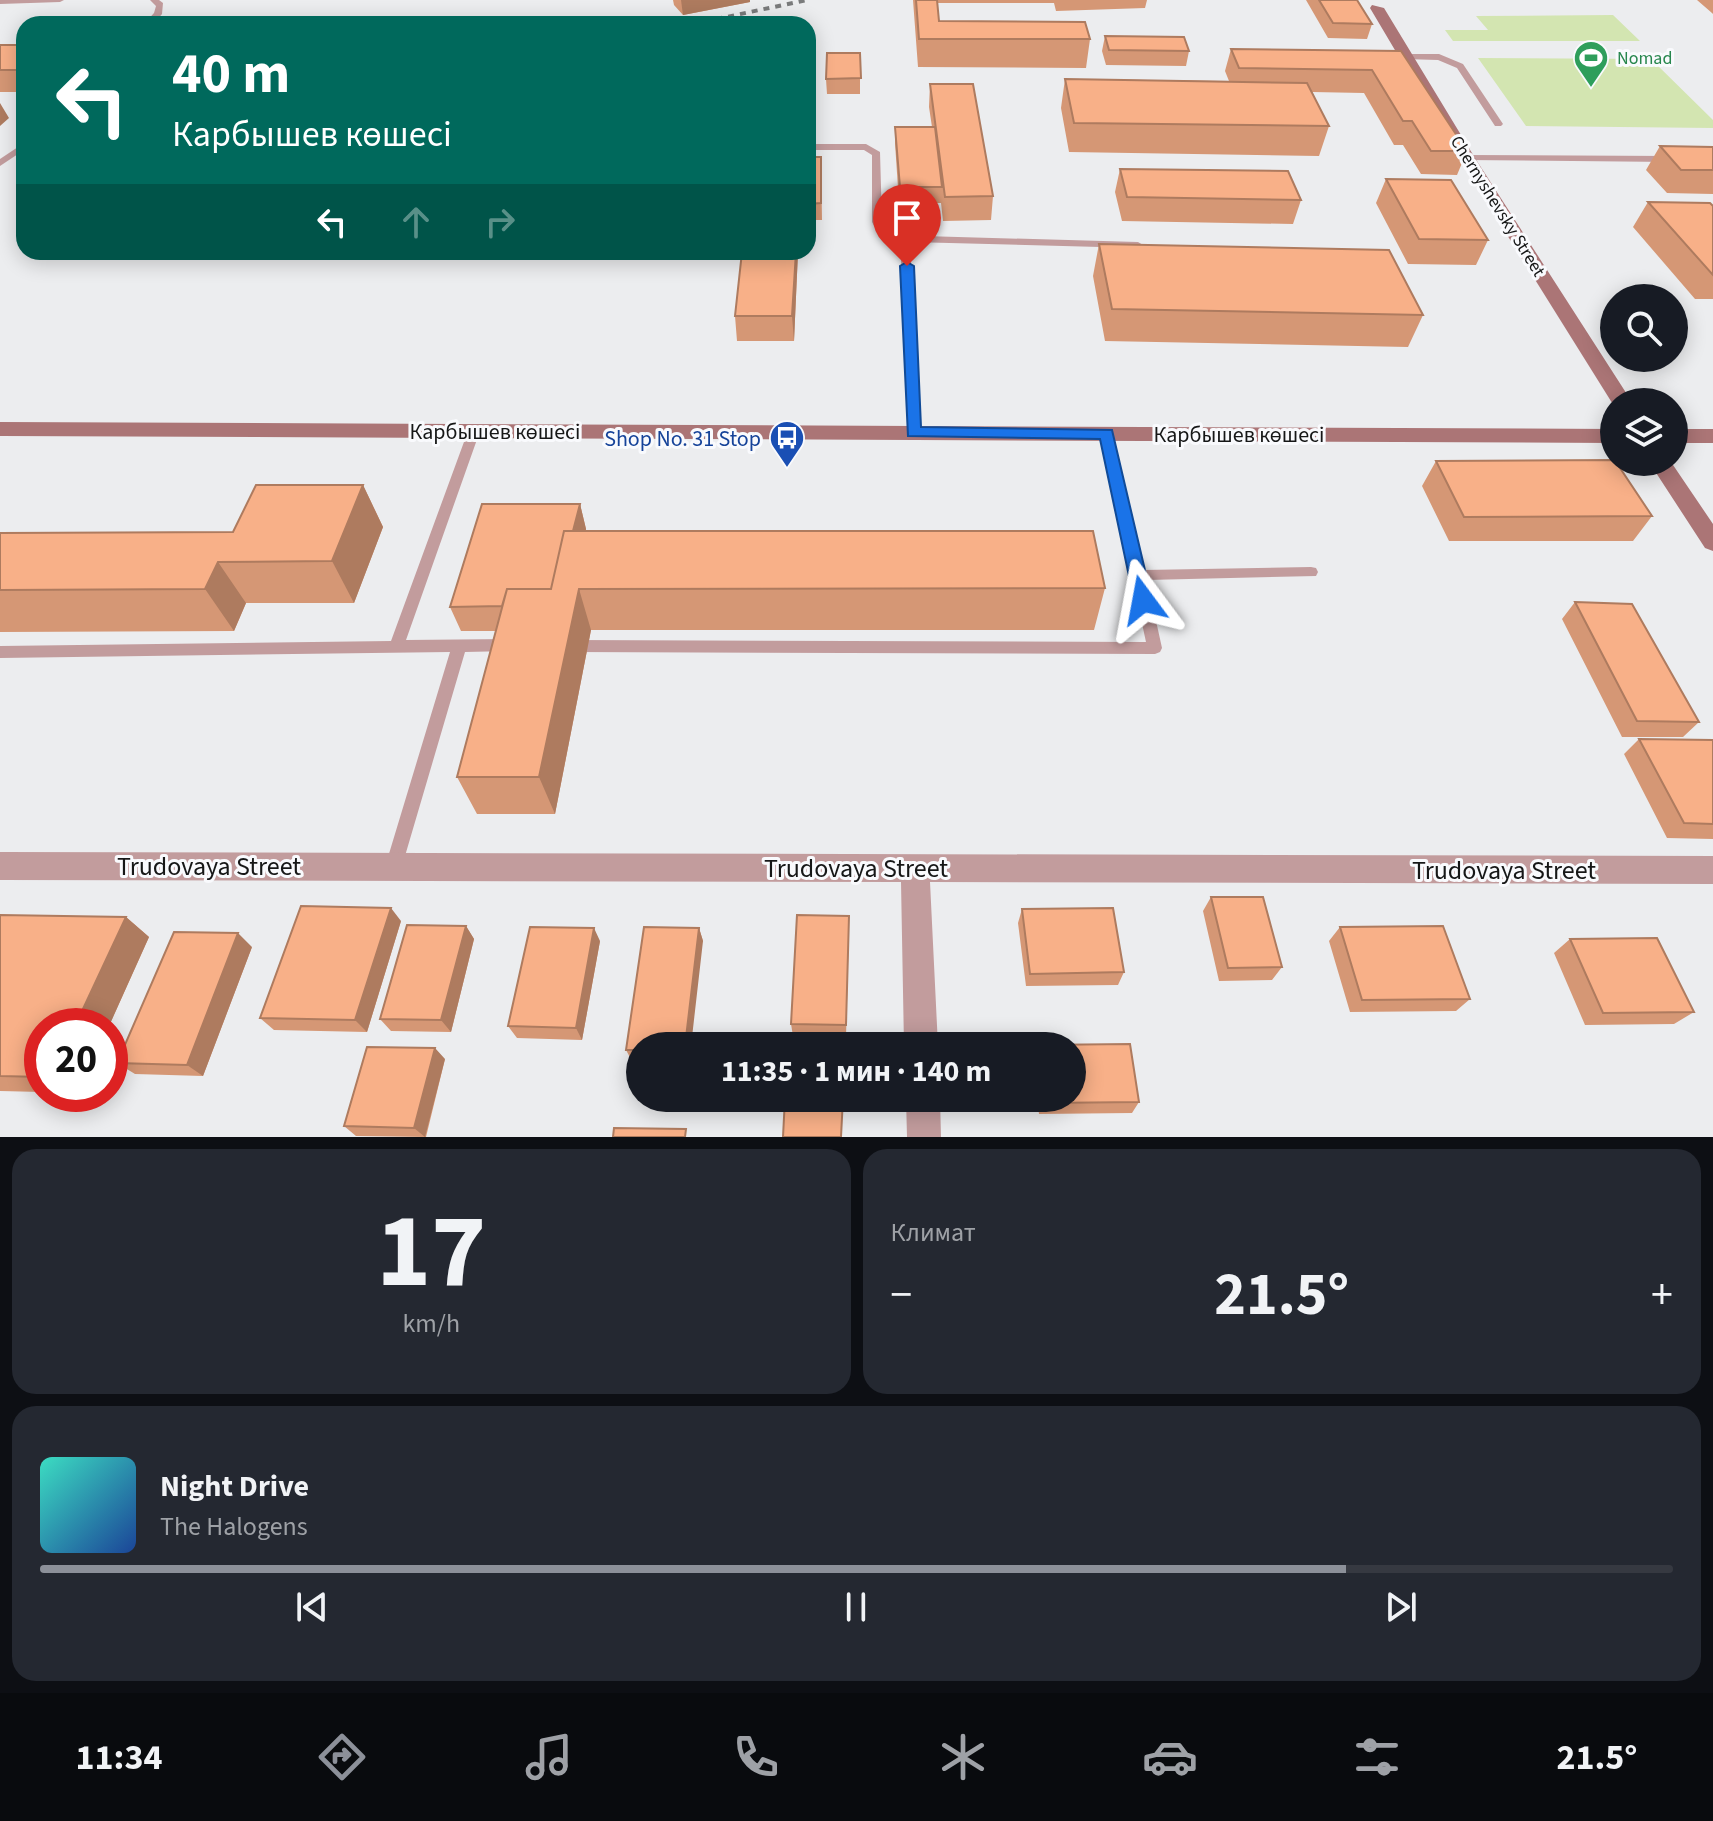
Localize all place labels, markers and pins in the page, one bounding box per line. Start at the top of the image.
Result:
sports icon: Nomad [1572,39,1610,89]
place label: Nomad [1617,46,1672,71]
pin [873,184,941,266]
bus stop icon: Shop No. 31 Stop [768,419,806,469]
place label: Shop No. 31 Stop [604,423,761,455]

